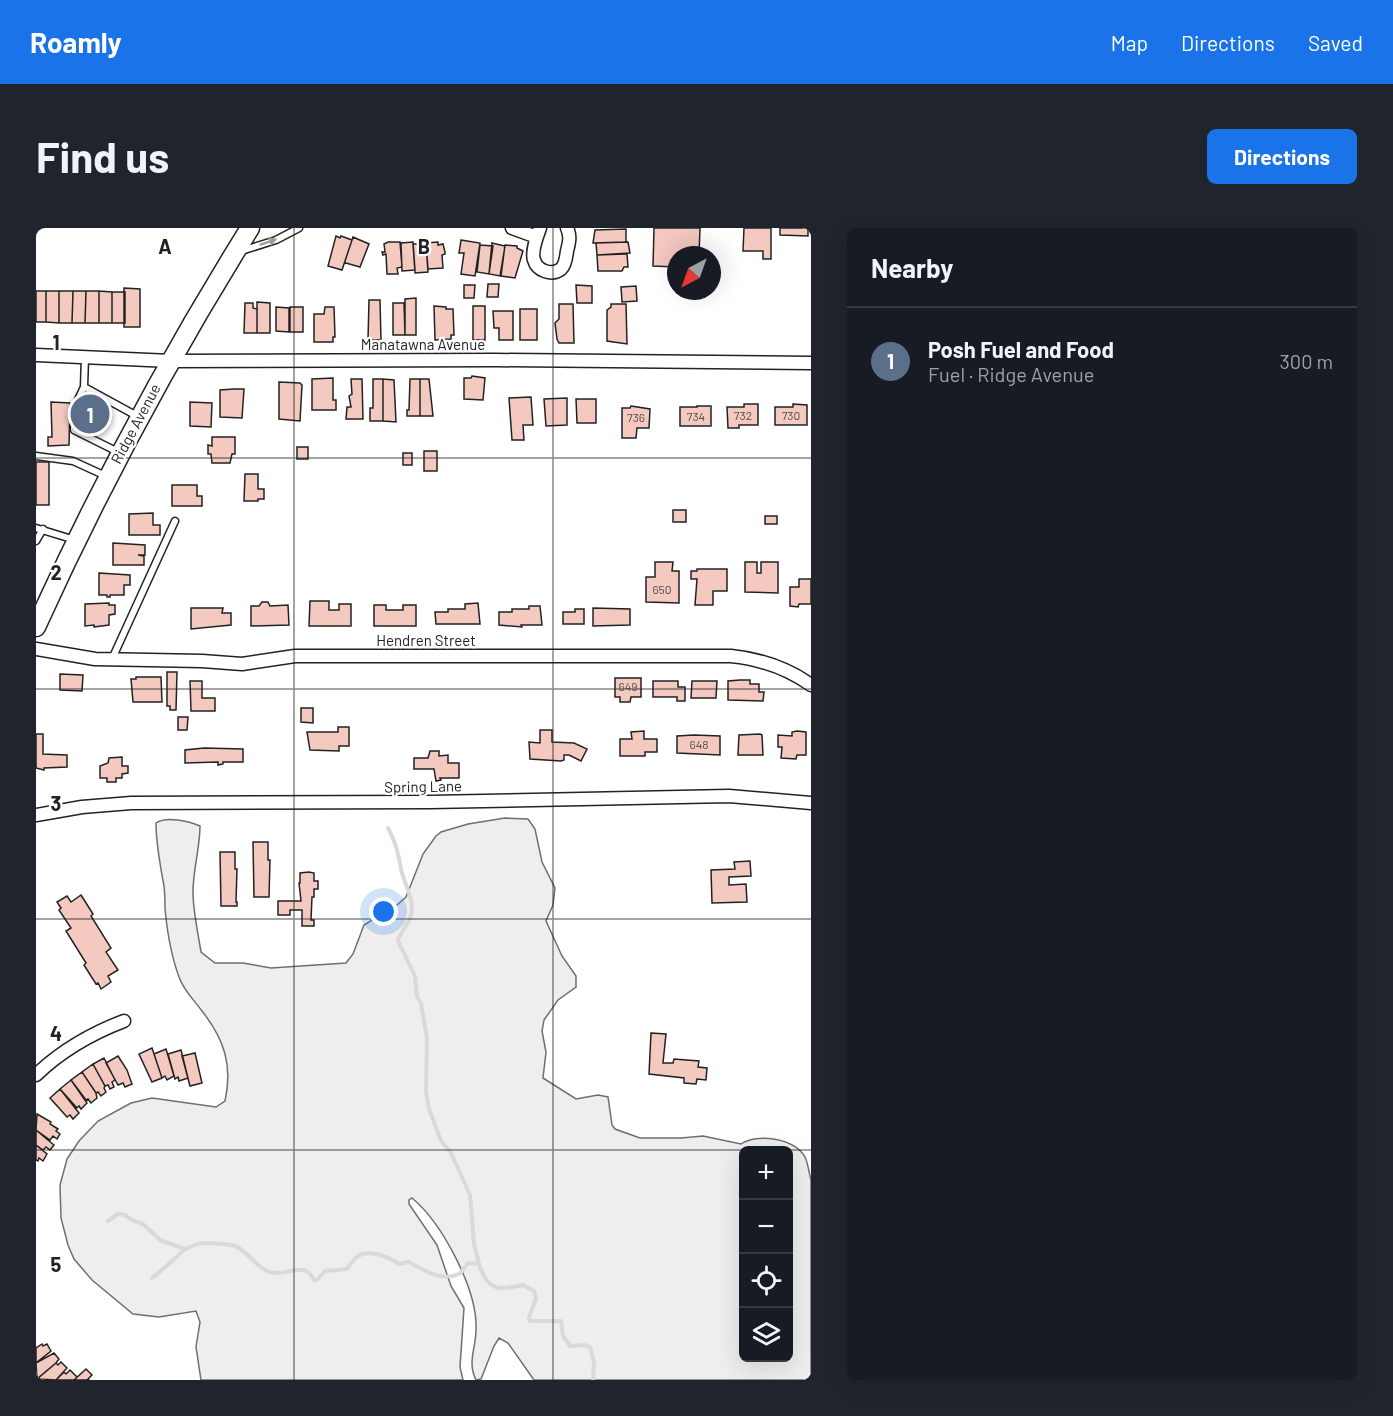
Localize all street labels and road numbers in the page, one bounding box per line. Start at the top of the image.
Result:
street label: Manatawna Avenue [361,335,485,353]
street label: Ridge Avenue [107,381,164,467]
street label: Hendren Street [376,631,476,649]
street label: Spring Lane [384,776,462,796]

